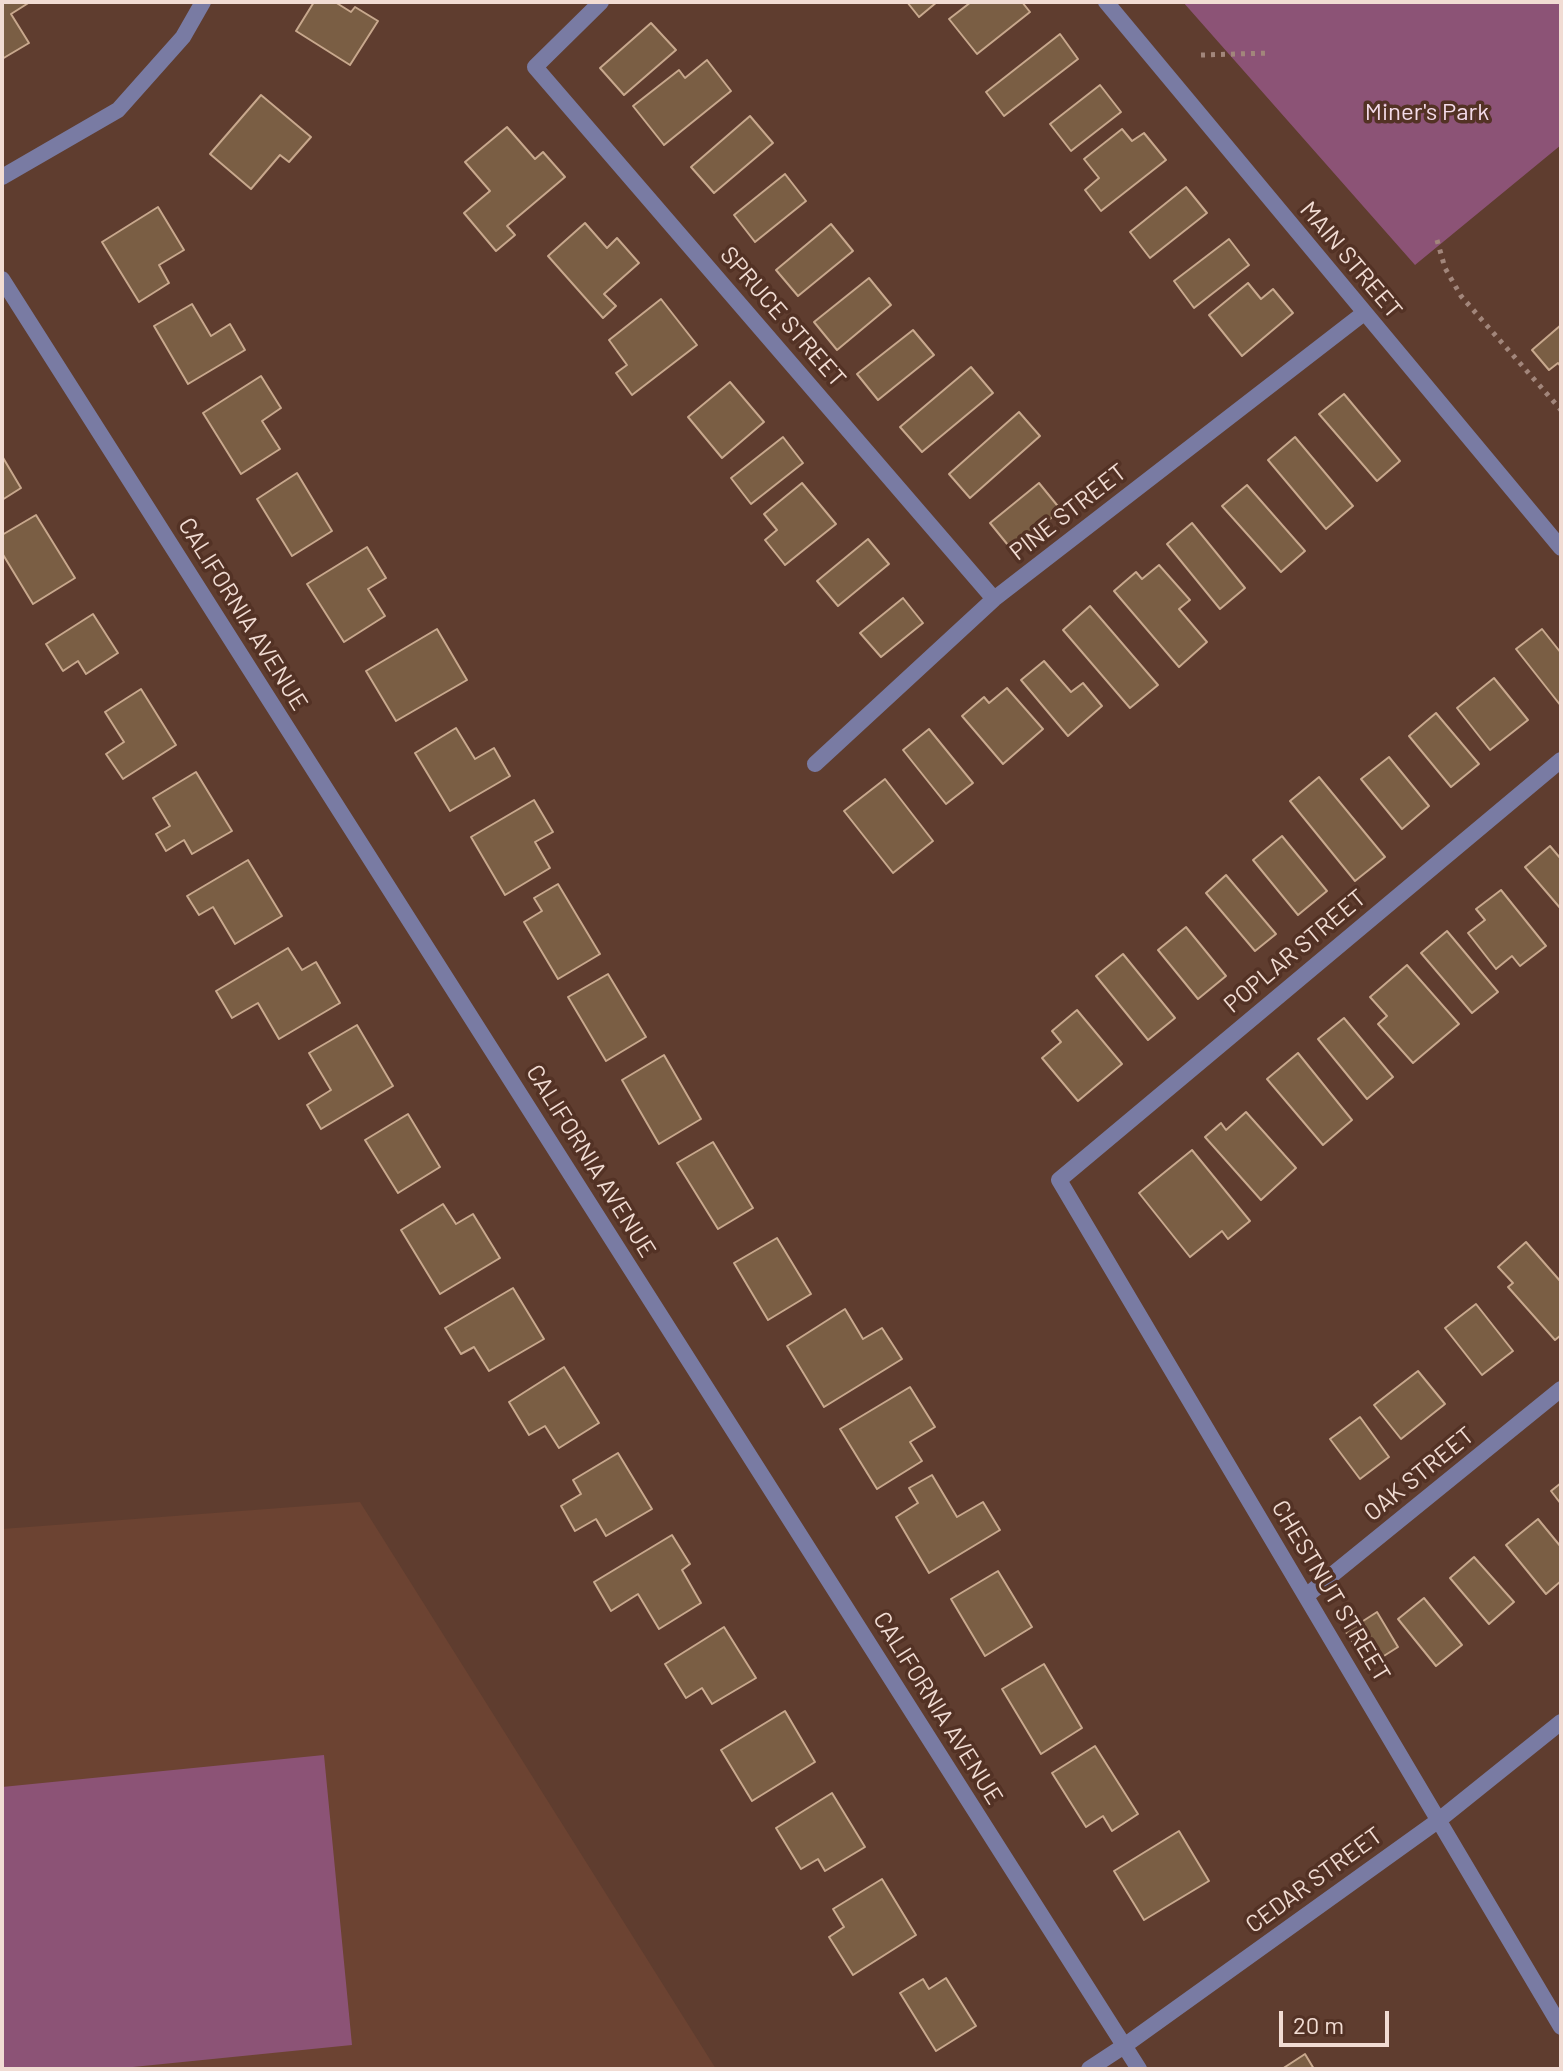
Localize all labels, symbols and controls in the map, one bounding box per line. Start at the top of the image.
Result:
park label: Miner's Park [1365,98,1489,126]
street label: MAIN STREET [1294,196,1408,324]
street label: SPRUCE STREET [714,241,852,393]
street label: PINE STREET [1004,457,1132,567]
street label: CALIFORNIA AVENUE [172,512,314,716]
street label: POPLAR STREET [1218,883,1372,1019]
street label: CALIFORNIA AVENUE [520,1059,662,1263]
street label: OAK STREET [1358,1421,1480,1527]
street label: CHESTNUT STREET [1265,1495,1397,1687]
street label: CALIFORNIA AVENUE [867,1606,1009,1810]
street label: CEDAR STREET [1240,1821,1388,1939]
scale bar [1283,1995,1393,2045]
text: 20 m [1293,2010,1344,2039]

